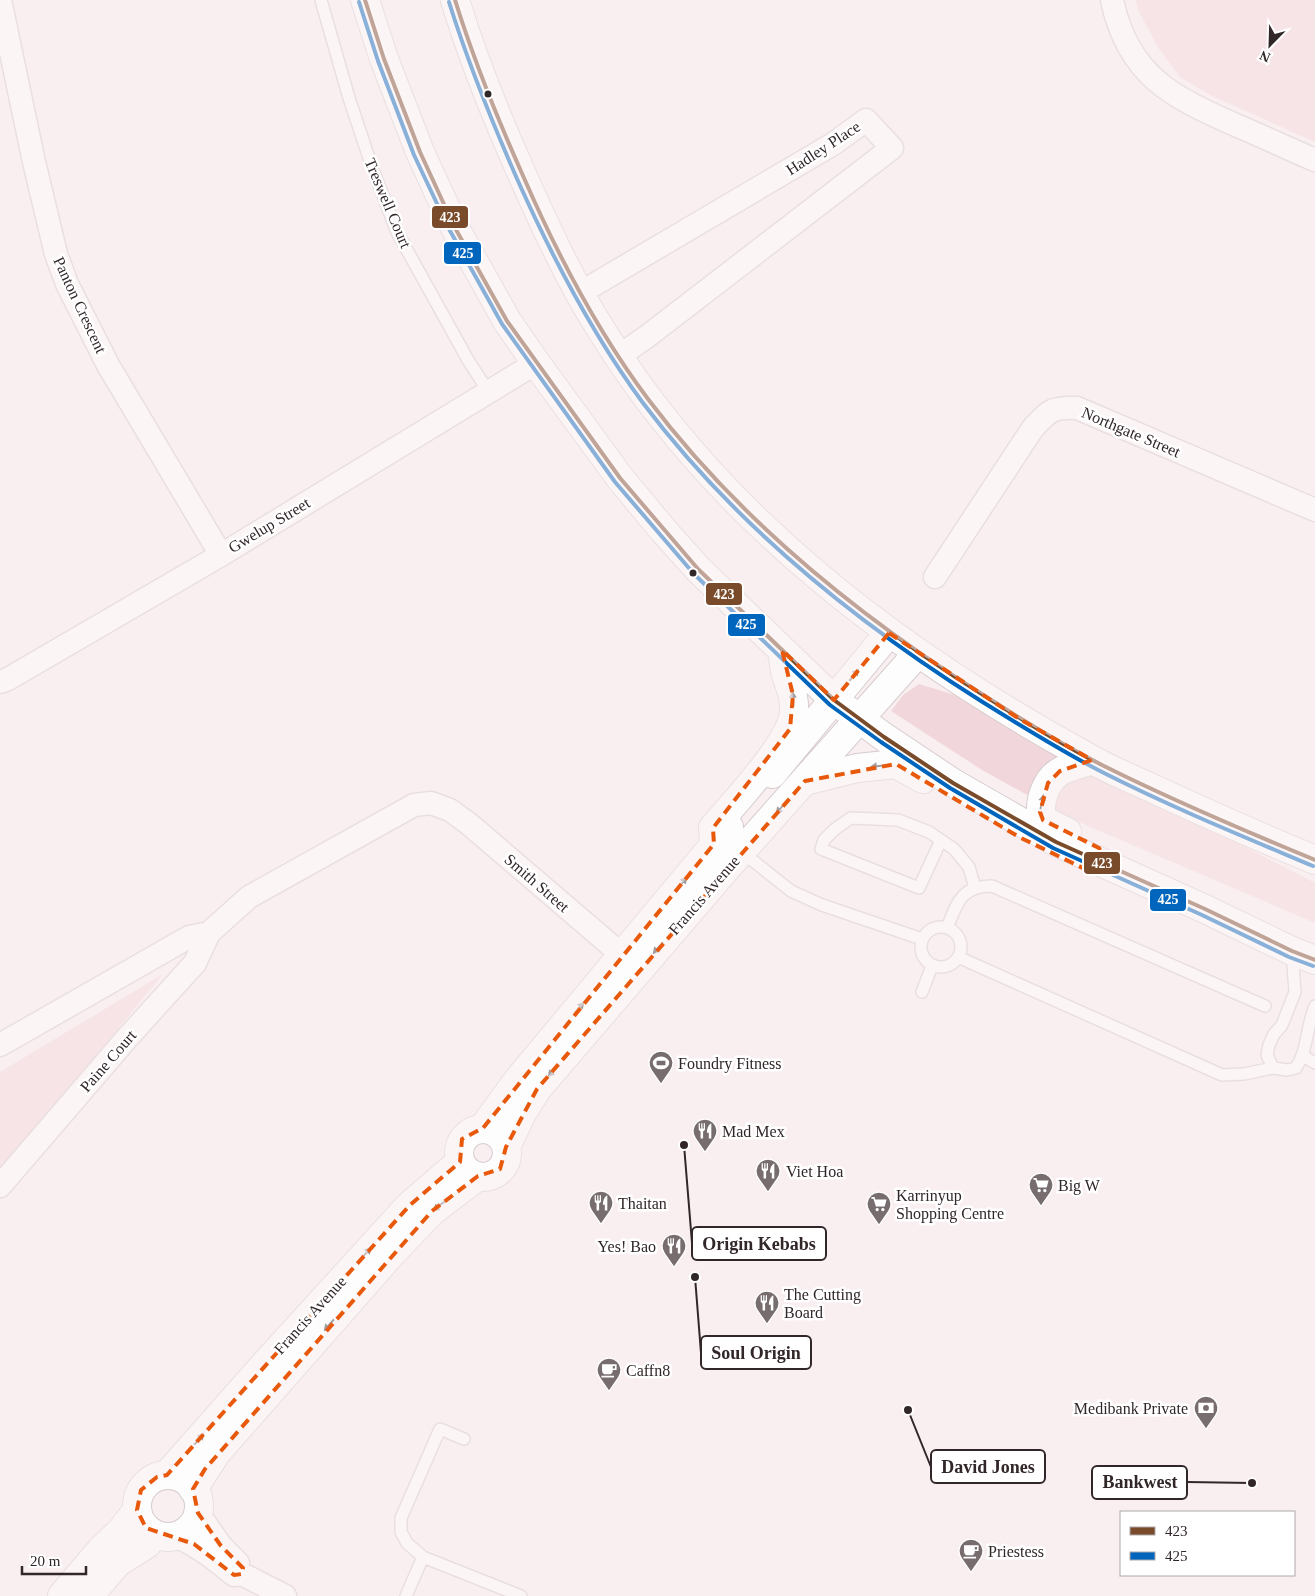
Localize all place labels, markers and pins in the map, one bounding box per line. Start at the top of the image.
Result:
unlabelled marker [483,89,493,99]
unlabelled marker [688,568,698,578]
sports icon: Foundry Fitness [648,1050,674,1084]
place label: Foundry Fitness [678,1055,782,1073]
restaurant icon: Mad Mex [692,1118,718,1152]
place label: Mad Mex [722,1123,785,1140]
restaurant icon: Viet Hoa [755,1158,781,1192]
place label: Viet Hoa [786,1163,843,1180]
supermarket icon: Big W [1028,1172,1054,1206]
place label: Big W [1058,1177,1101,1195]
place label: Karrinyup Shopping Centre [896,1187,1004,1223]
restaurant icon: Thaitan [588,1190,614,1224]
supermarket icon: Karrinyup Shopping Centre [866,1191,892,1225]
place label: Thaitan [618,1195,667,1212]
callout: Origin Kebabs [692,1227,826,1260]
restaurant icon: Yes! Bao [661,1233,687,1267]
place label: Yes! Bao [598,1238,656,1255]
place label: The Cutting Board [784,1286,861,1321]
restaurant icon: The Cutting Board [754,1290,780,1324]
callout: Soul Origin [701,1336,811,1369]
cafe icon: Caffn8 [596,1357,622,1391]
place label: Caffn8 [626,1362,670,1379]
bank icon: Medibank Private [1193,1395,1219,1429]
place label: Medibank Private [1074,1400,1188,1417]
callout: David Jones [931,1450,1045,1483]
callout: Bankwest [1092,1466,1187,1499]
cafe icon: Priestess [958,1538,984,1572]
place label: Priestess [988,1543,1044,1560]

